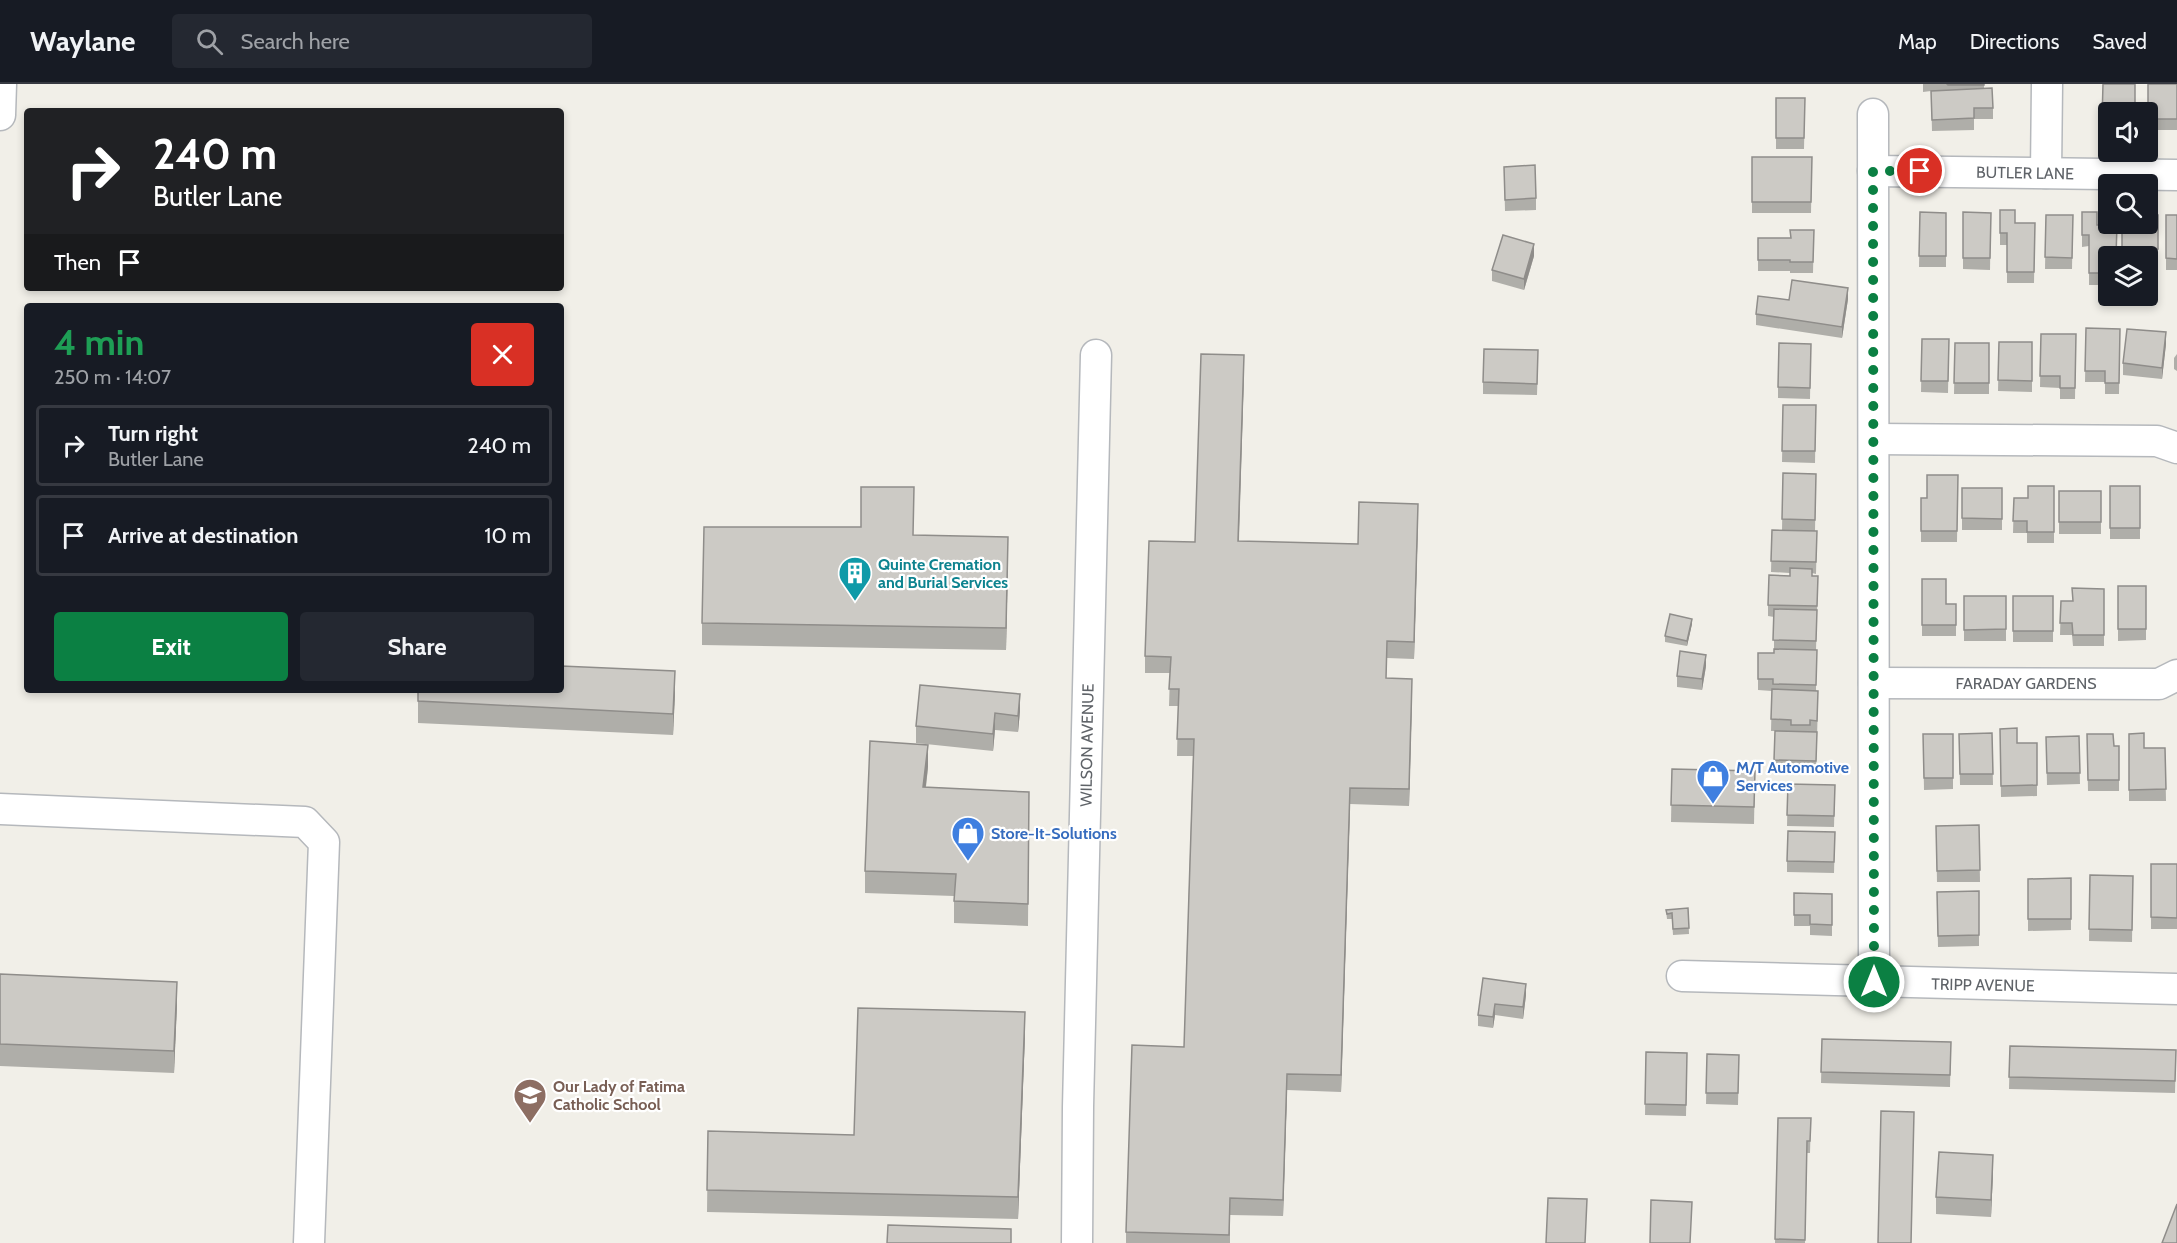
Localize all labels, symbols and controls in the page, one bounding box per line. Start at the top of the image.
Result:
search box [172,14,592,68]
text: Waylane [30,24,136,58]
icon: search [193,25,226,58]
text: Search here [241,28,350,55]
text: Map [1898,29,1937,54]
text: Directions [1970,29,2059,54]
text: Saved [2092,29,2147,54]
map controls [2098,102,2158,306]
button: sound [2098,102,2158,162]
text: 240 m [153,128,277,180]
icon: right [54,132,132,210]
pin [1894,145,1945,196]
icon: arrive [1903,154,1936,187]
street label: BUTLER LANE [1976,163,2074,183]
button: search [2098,174,2158,234]
text: Butler Lane [153,180,282,213]
icon: arrive [113,246,146,279]
button: layers [2098,246,2158,306]
text: Then [54,249,101,276]
text: 4 min [54,320,144,364]
button: close [471,323,534,386]
text: 250 m · 14:07 [54,365,171,389]
text: Turn right [108,420,198,447]
icon: right [57,429,90,462]
text: 240 m [467,432,531,459]
text: Butler Lane [108,447,204,471]
icon: arrive [57,519,90,552]
text: Arrive at destination [108,522,298,549]
text: 10 m [484,522,531,549]
building icon: Quinte Cremation and Burial Services [837,555,873,602]
place label: Quinte Cremation and Burial Services [878,555,1008,592]
button: Exit [54,612,288,681]
button: Share [300,612,534,681]
street label: FARADAY GARDENS [1955,674,2097,693]
street label: WILSON AVENUE [1076,683,1098,807]
shop icon: M/T Automotive Services [1695,758,1731,805]
place label: M/T Automotive Services [1736,758,1849,795]
shop icon: Store-It-Solutions [950,815,986,862]
place label: Store-It-Solutions [991,824,1117,843]
position arrow [1842,950,1906,1014]
street label: TRIPP AVENUE [1931,975,2035,995]
school or university icon: Our Lady of Fatima Catholic School [512,1077,548,1124]
place label: Our Lady of Fatima Catholic School [553,1077,685,1114]

